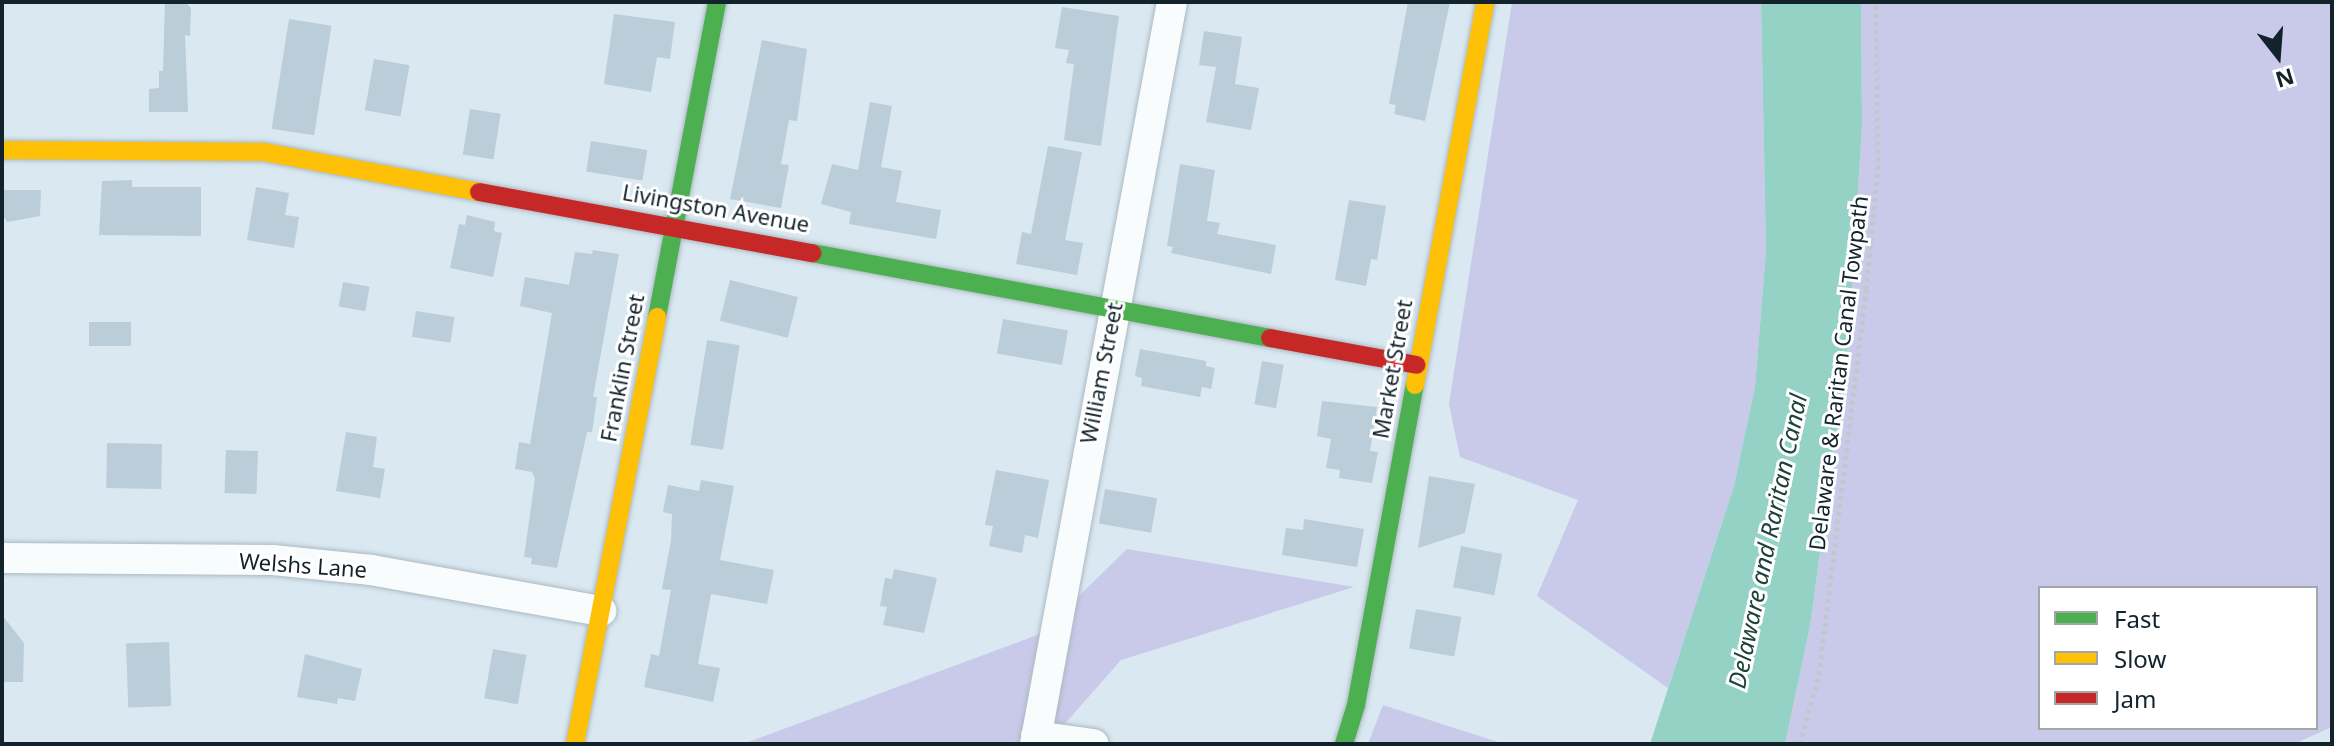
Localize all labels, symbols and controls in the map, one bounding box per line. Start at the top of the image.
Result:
north arrow [2238,16,2318,96]
text: N [2272,62,2298,96]
street label: Livingston Avenue [620,179,812,237]
street label: Delaware & Raritan Canal Towpath [1803,194,1873,552]
street label: Franklin Street [595,292,649,444]
street label: Market Street [1367,297,1417,441]
street label: William Street [1074,300,1128,446]
water label: Delaware and Raritan Canal [1722,391,1812,691]
street label: Welshs Lane [238,547,368,583]
legend [2038,586,2318,730]
text: Fast [2114,602,2160,635]
text: Slow [2114,642,2166,675]
text: Jam [2114,682,2156,715]

